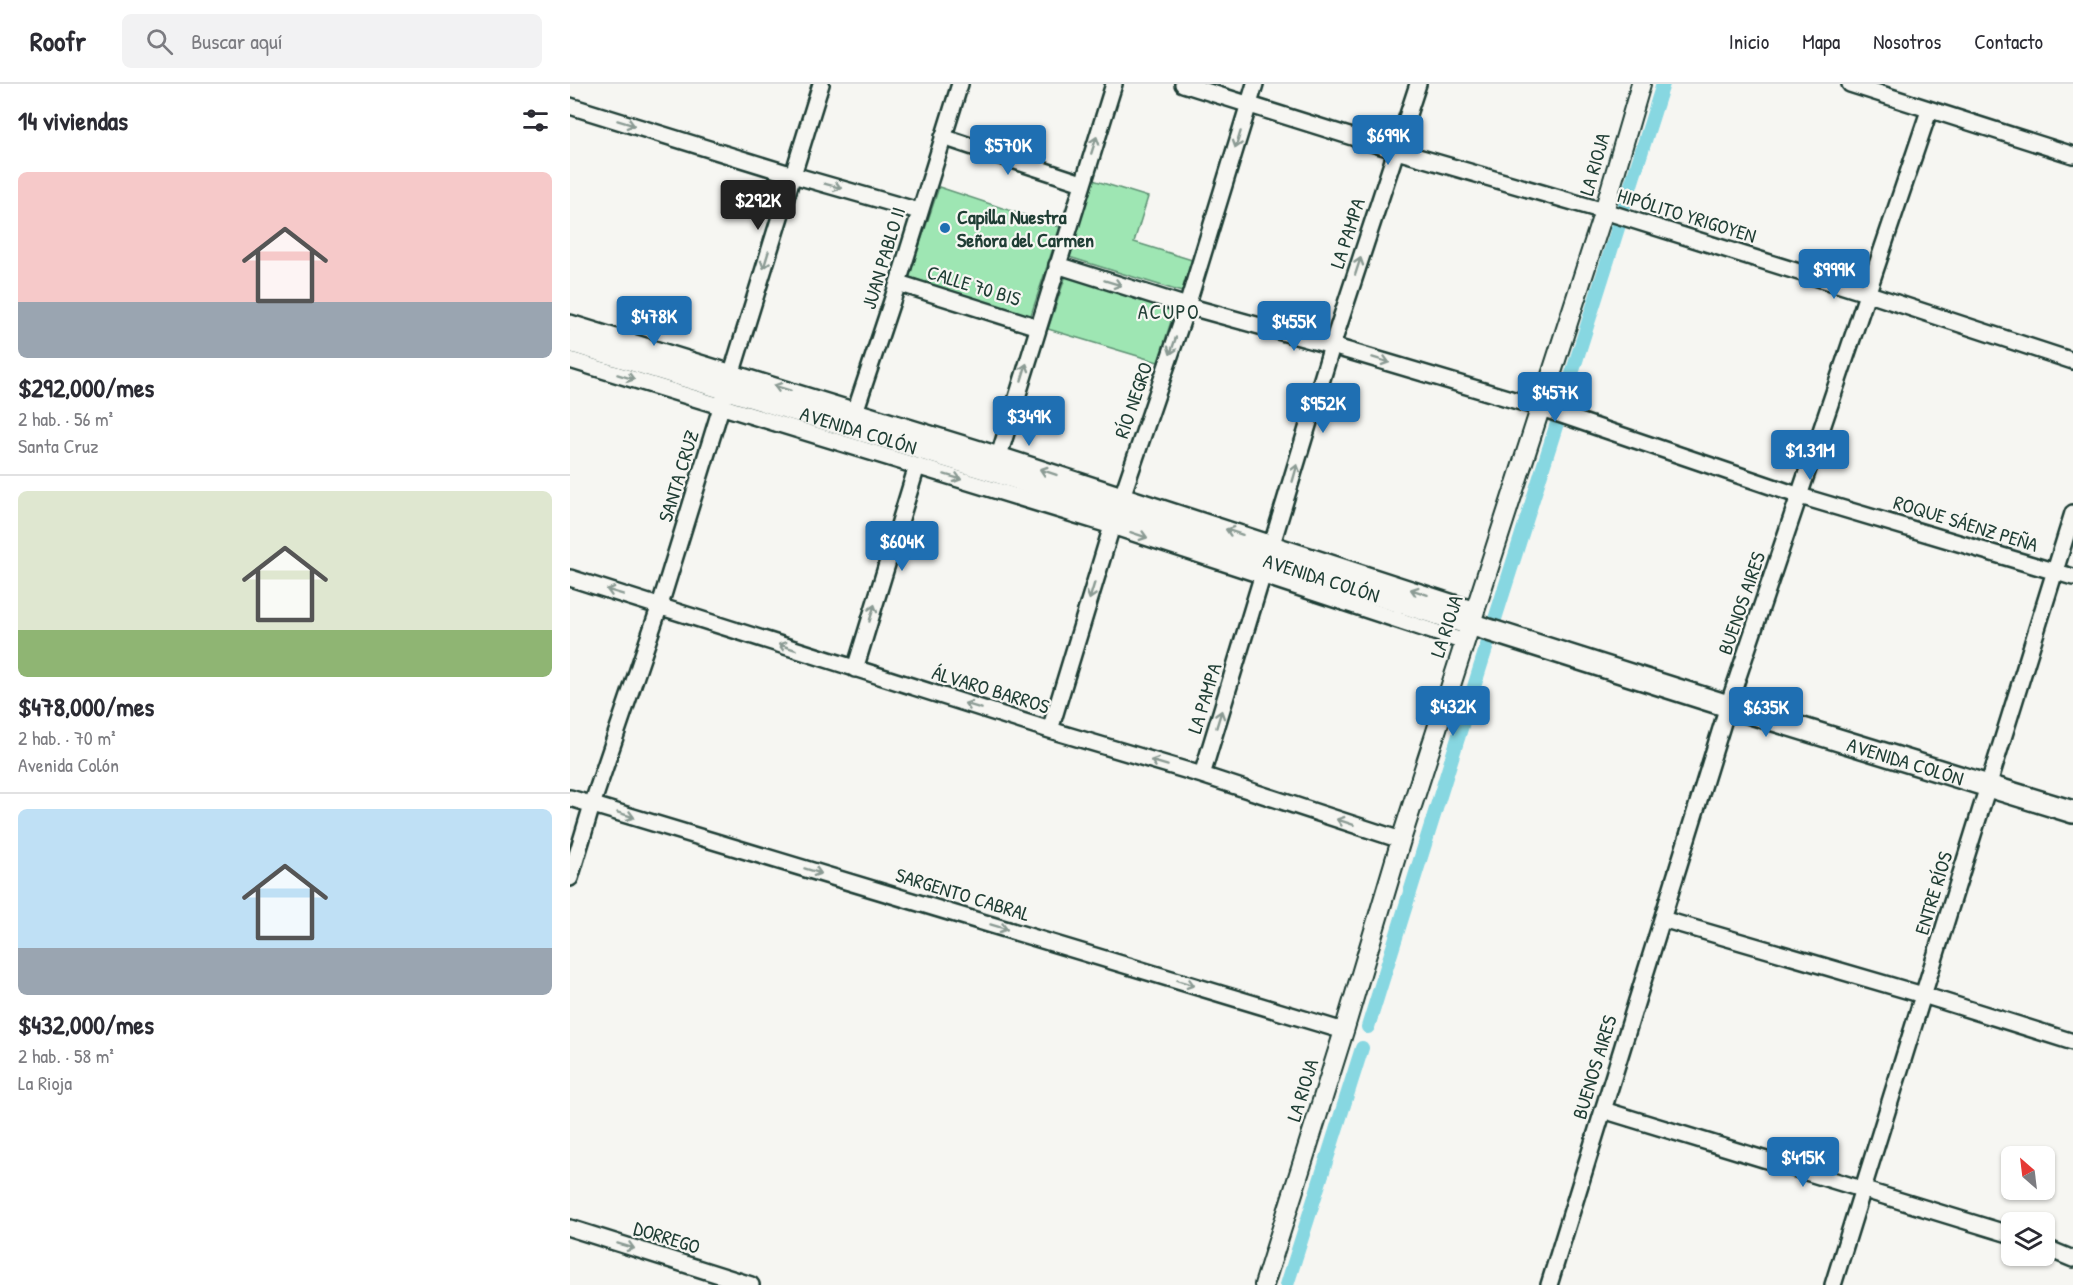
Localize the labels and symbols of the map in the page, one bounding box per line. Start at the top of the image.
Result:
pin: $699K [1346,115,1430,166]
one-way arrow [616,118,635,129]
pin: $570K [966,125,1050,176]
street label: LA RIOJA [1572,129,1616,198]
one-way arrow [1232,130,1243,149]
one-way arrow [1090,136,1101,155]
pin: $292K [716,180,800,231]
one-way arrow [823,180,842,192]
street label: HIPÓLITO YRIGOYEN [1614,181,1760,249]
street label: LA PAMPA [1323,194,1371,272]
place label: Capilla Nuestra Señora del Carmen [957,203,1094,253]
street label: JUAN PABLO II [855,204,911,312]
marker: Capilla Nuestra Señora del Carmen [938,221,952,235]
pin: $999K [1792,249,1876,300]
one-way arrow [760,250,771,269]
one-way arrow [1354,257,1365,276]
street label: CALLE 70 BIS [924,258,1024,312]
one-way arrow [1103,278,1122,289]
pin: $478K [612,296,696,347]
district label: ACUPO [1138,297,1200,326]
pin: $455K [1252,301,1336,352]
one-way arrow [1167,336,1178,355]
one-way arrow [1371,355,1390,366]
street label: RÍO NEGRO [1107,358,1159,442]
one-way arrow [1019,363,1030,382]
one-way arrow [616,372,635,383]
pin: $457K [1513,372,1597,423]
one-way arrow [773,382,792,393]
pin: $952K [1281,383,1365,434]
pin: $349K [987,396,1071,447]
street label: AVENIDA COLÓN [797,399,920,460]
street label: SANTA CRUZ [651,427,705,525]
pin: $1.31M [1761,430,1859,481]
one-way arrow [1290,464,1301,483]
one-way arrow [1040,465,1058,476]
one-way arrow [943,472,962,483]
street label: ROQUE SÁENZ PEÑA [1890,488,2042,558]
pin: $604K [860,521,944,572]
one-way arrow [1225,526,1244,537]
one-way arrow [1129,530,1148,541]
street label: AVENIDA COLÓN [1260,546,1383,608]
street label: BUENOS AIRES [1711,548,1771,658]
one-way arrow [1086,581,1097,600]
one-way arrow [606,586,625,597]
one-way arrow [1410,586,1429,597]
street label: LA RIOJA [1423,591,1469,661]
one-way arrow [867,604,878,623]
one-way arrow [778,640,797,651]
street label: ÁLVARO BARROS [929,658,1053,720]
street label: LA PAMPA [1180,659,1228,737]
pin: $432K [1411,686,1495,737]
pin: $635K [1724,687,1808,738]
one-way arrow [964,700,983,711]
one-way arrow [1214,710,1225,729]
street label: AVENIDA COLÓN [1844,730,1967,791]
one-way arrow [1150,757,1169,768]
one-way arrow [616,810,635,821]
one-way arrow [1336,815,1355,826]
street label: ENTRE RÍOS [1908,848,1958,938]
street label: SARGENTO CABRAL [892,861,1034,927]
one-way arrow [803,866,822,877]
one-way arrow [989,922,1008,933]
one-way arrow [1176,978,1195,989]
street label: BUENOS AIRES [1565,1012,1623,1122]
street label: LA RIOJA [1280,1055,1324,1124]
pin: $415K [1761,1137,1845,1188]
north arrow [2001,1146,2055,1200]
street label: DORREGO [630,1214,704,1260]
one-way arrow [616,1241,635,1252]

